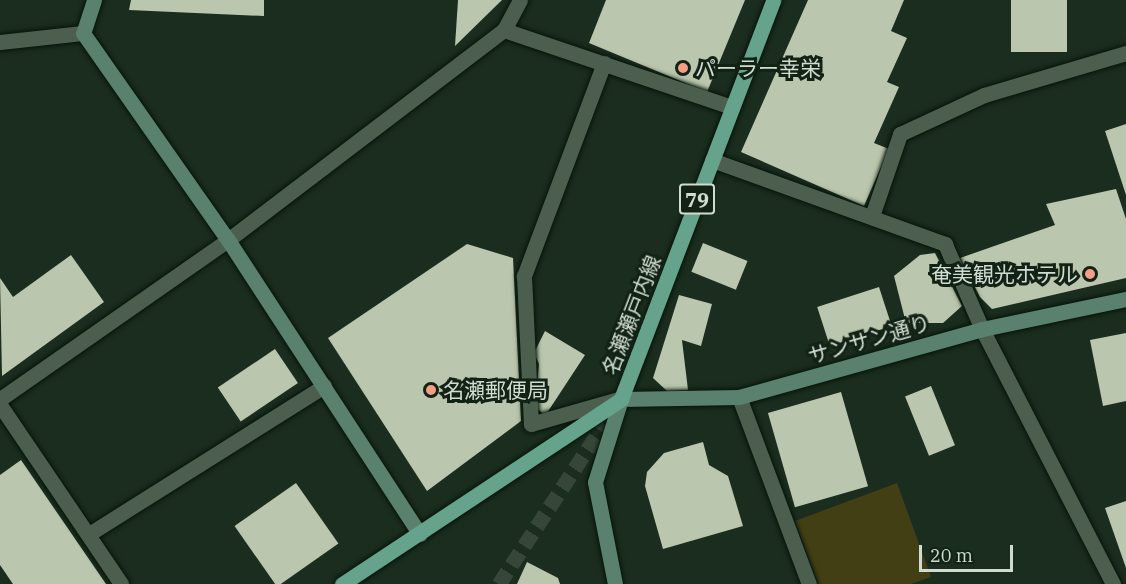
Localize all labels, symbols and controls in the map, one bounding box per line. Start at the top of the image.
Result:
place label: パーラー幸栄 [695,55,821,81]
marker: パーラー幸栄 [676,61,690,75]
road number: 79 [679,182,715,216]
street label: 名瀬瀬戸内線 [597,252,665,378]
place label: 奄美観光ホテル [931,261,1078,287]
marker: 奄美観光ホテル [1083,267,1097,281]
street label: サンサン通り [805,310,933,368]
place label: 名瀬郵便局 [443,377,548,403]
marker: 名瀬郵便局 [424,383,438,397]
scale bar [922,533,1016,571]
text: 20 m [930,544,973,567]

